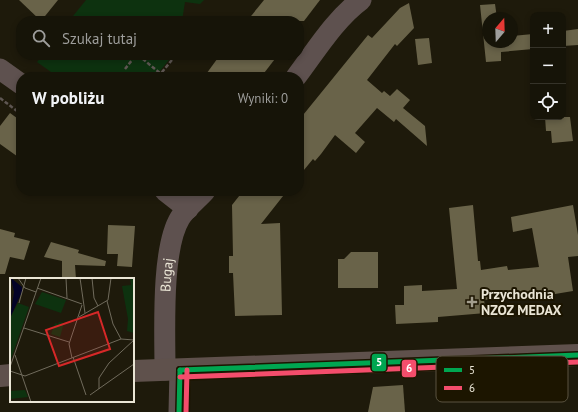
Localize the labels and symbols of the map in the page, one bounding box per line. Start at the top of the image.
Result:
north arrow [482,12,518,48]
street label: Bugaj [156,257,177,292]
inset map [10,278,134,402]
place label: Przychodnia NZOZ MEDAX [481,285,561,319]
marker: Przychodnia NZOZ MEDAX [466,296,478,308]
line badge: 5 [371,353,387,372]
text: 5 [376,355,382,369]
legend [436,356,568,402]
line badge: 6 [401,359,417,378]
text: 6 [406,361,412,375]
text: 5 [469,363,475,377]
text: 6 [469,381,475,395]

